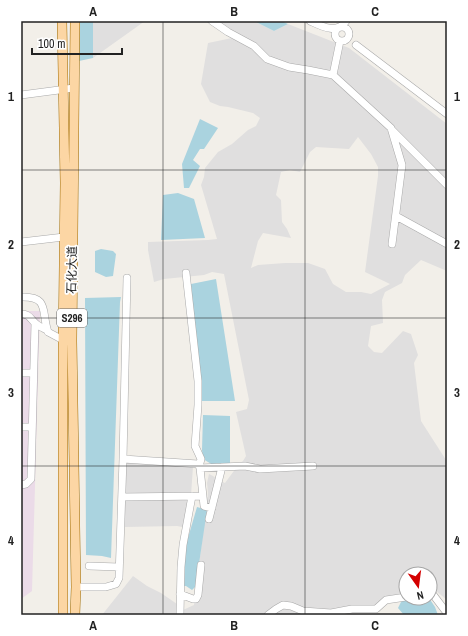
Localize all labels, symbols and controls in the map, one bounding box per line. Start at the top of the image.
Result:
text: A [89,3,97,20]
text: B [230,3,238,20]
text: C [371,3,379,20]
scale bar [32,30,122,56]
text: 100 m [38,36,65,52]
text: 1 [8,88,14,105]
text: 1 [454,88,460,105]
text: 2 [8,236,14,253]
text: 2 [454,236,460,253]
street label: 石化大道 [64,246,80,294]
road number: S296 [57,309,87,327]
text: 3 [8,384,14,401]
text: 3 [454,384,460,401]
text: 4 [8,532,14,549]
text: 4 [454,532,460,549]
north arrow [398,566,438,606]
text: N [416,588,425,603]
text: A [89,617,97,634]
text: B [230,617,238,634]
text: C [371,617,379,634]

